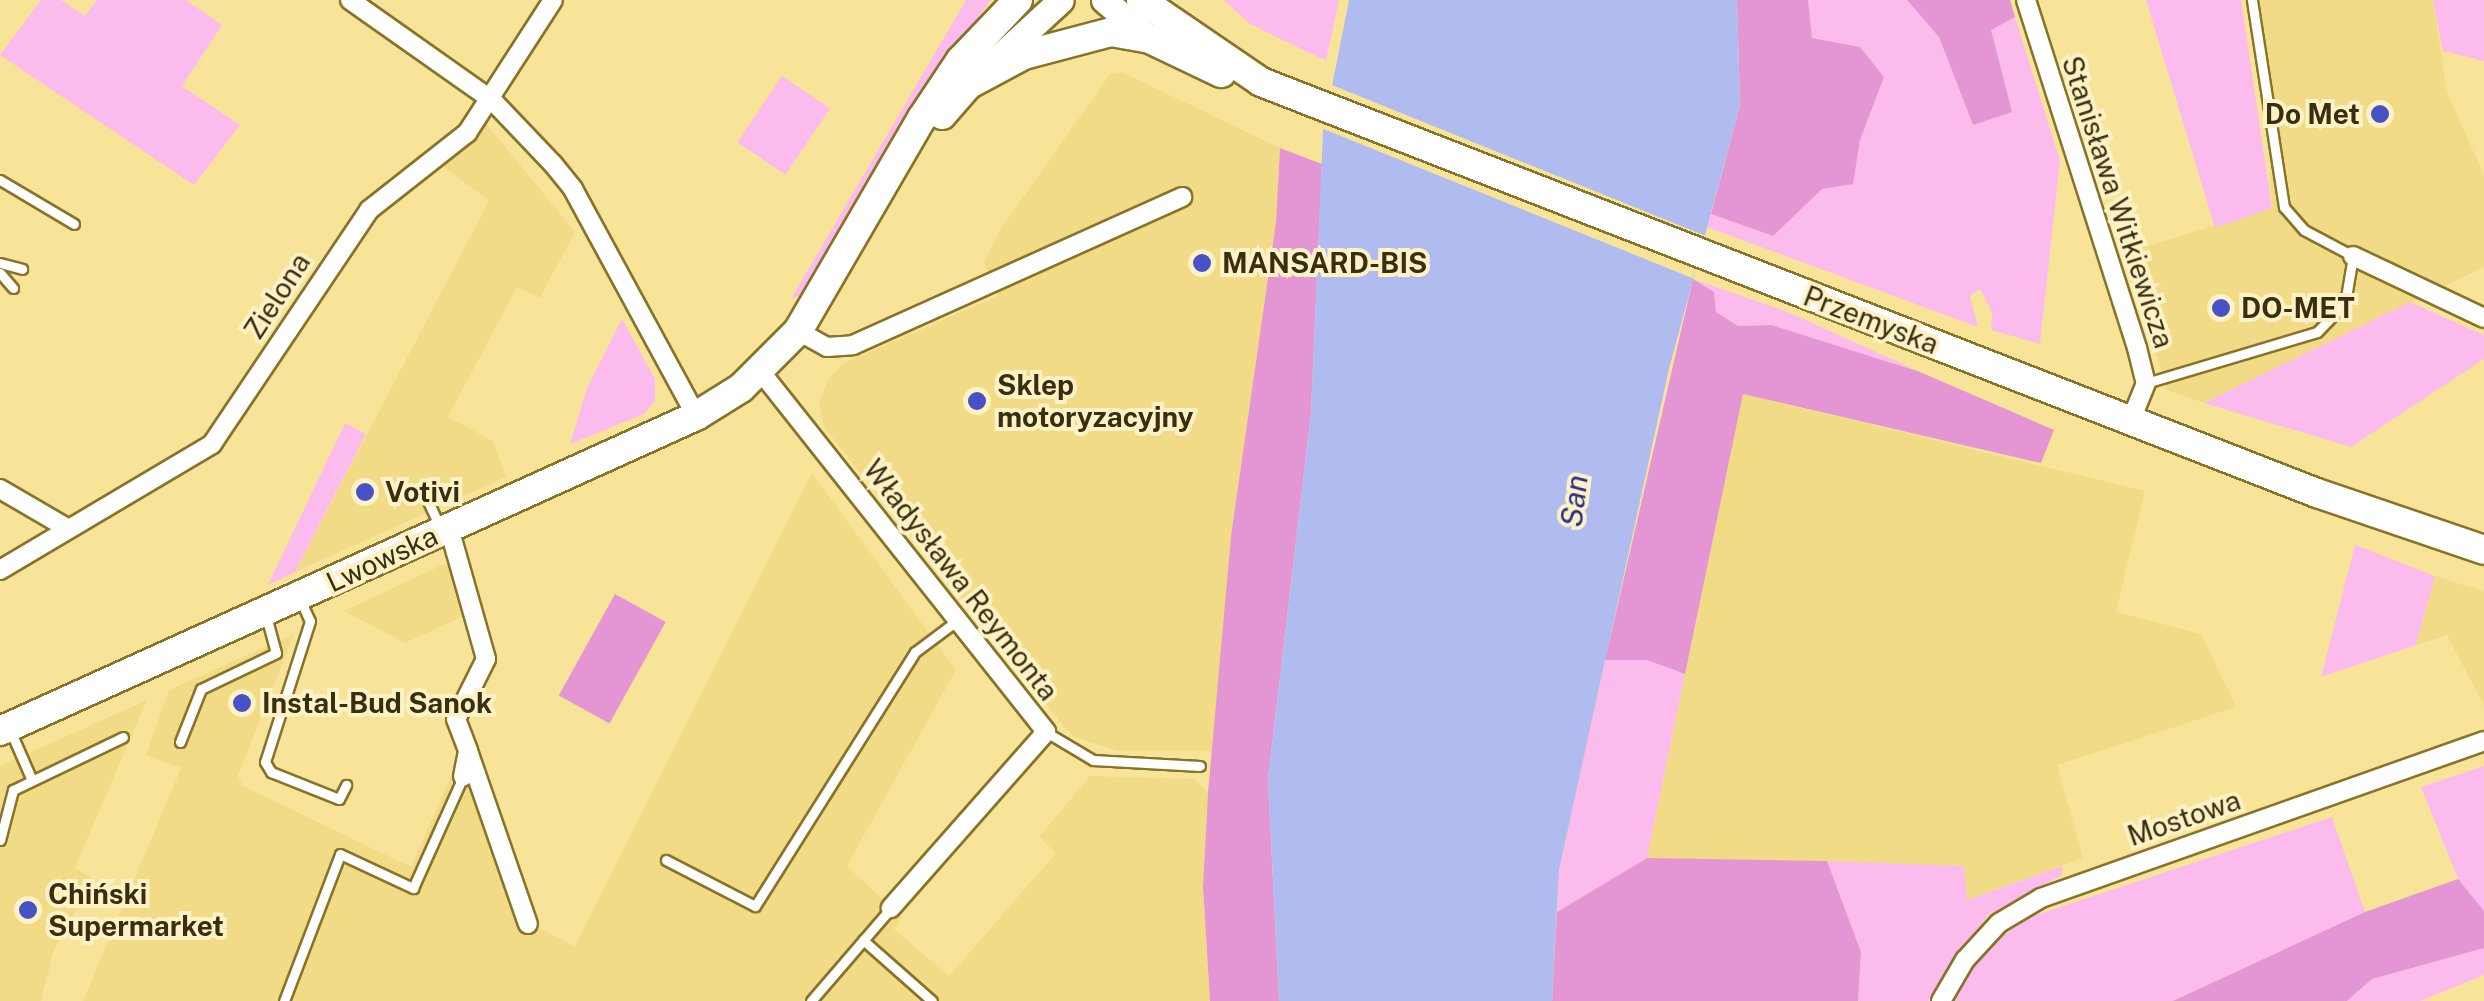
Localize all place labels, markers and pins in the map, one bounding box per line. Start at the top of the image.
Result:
place label: Do Met [2265,97,2360,131]
marker: Do Met [2369,103,2391,125]
place label: MANSARD-BIS [1222,246,1427,280]
marker: MANSARD-BIS [1191,252,1213,274]
place label: DO-MET [2241,291,2355,325]
marker: DO-MET [2210,297,2232,319]
place label: Sklep motoryzacyjny [997,368,1193,434]
marker: Sklep motoryzacyjny [966,390,988,412]
place label: Votivi [385,475,460,509]
marker: Votivi [354,481,376,503]
place label: Instal-Bud Sanok [262,686,492,720]
marker: Instal-Bud Sanok [231,692,253,714]
place label: Chiński Supermarket [48,877,224,943]
marker: Chiński Supermarket [17,899,39,921]

